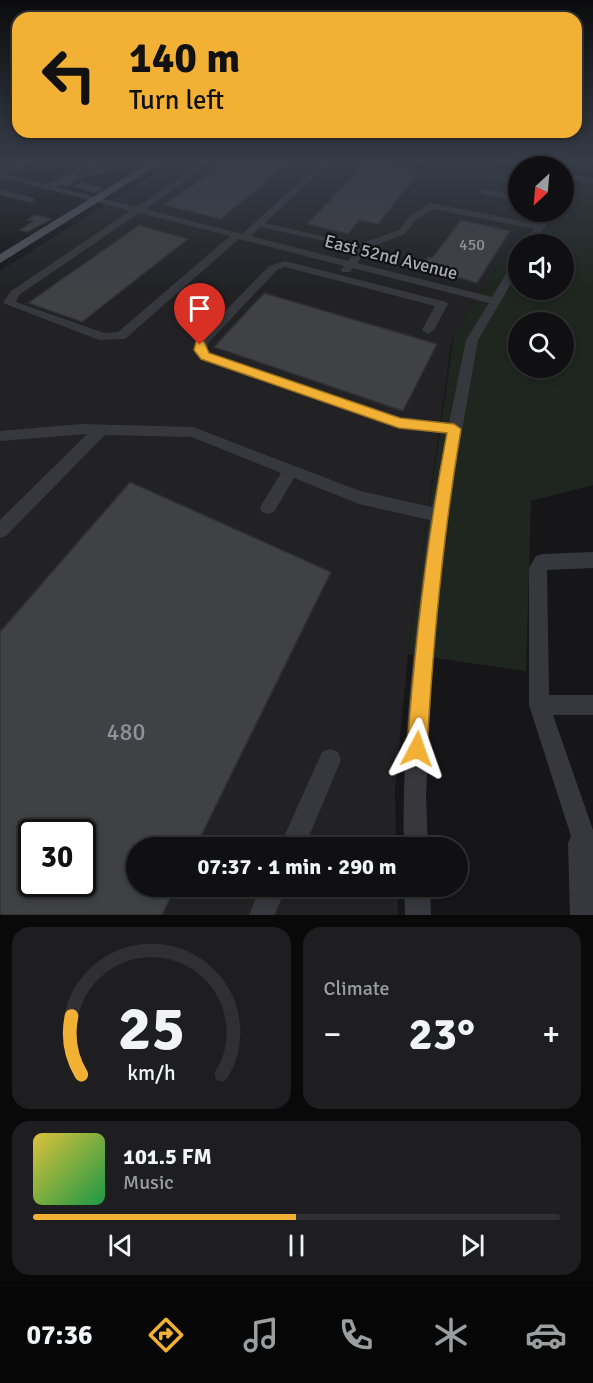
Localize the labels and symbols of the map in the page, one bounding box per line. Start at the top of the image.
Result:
north arrow [508,156,574,222]
street label: East 52nd Avenue [322,230,460,284]
house number: 450 [459,235,485,255]
pin [174,283,225,345]
house number: 480 [107,717,145,747]
position arrow [385,717,449,781]
speed limit sign: 30 [18,819,96,897]

